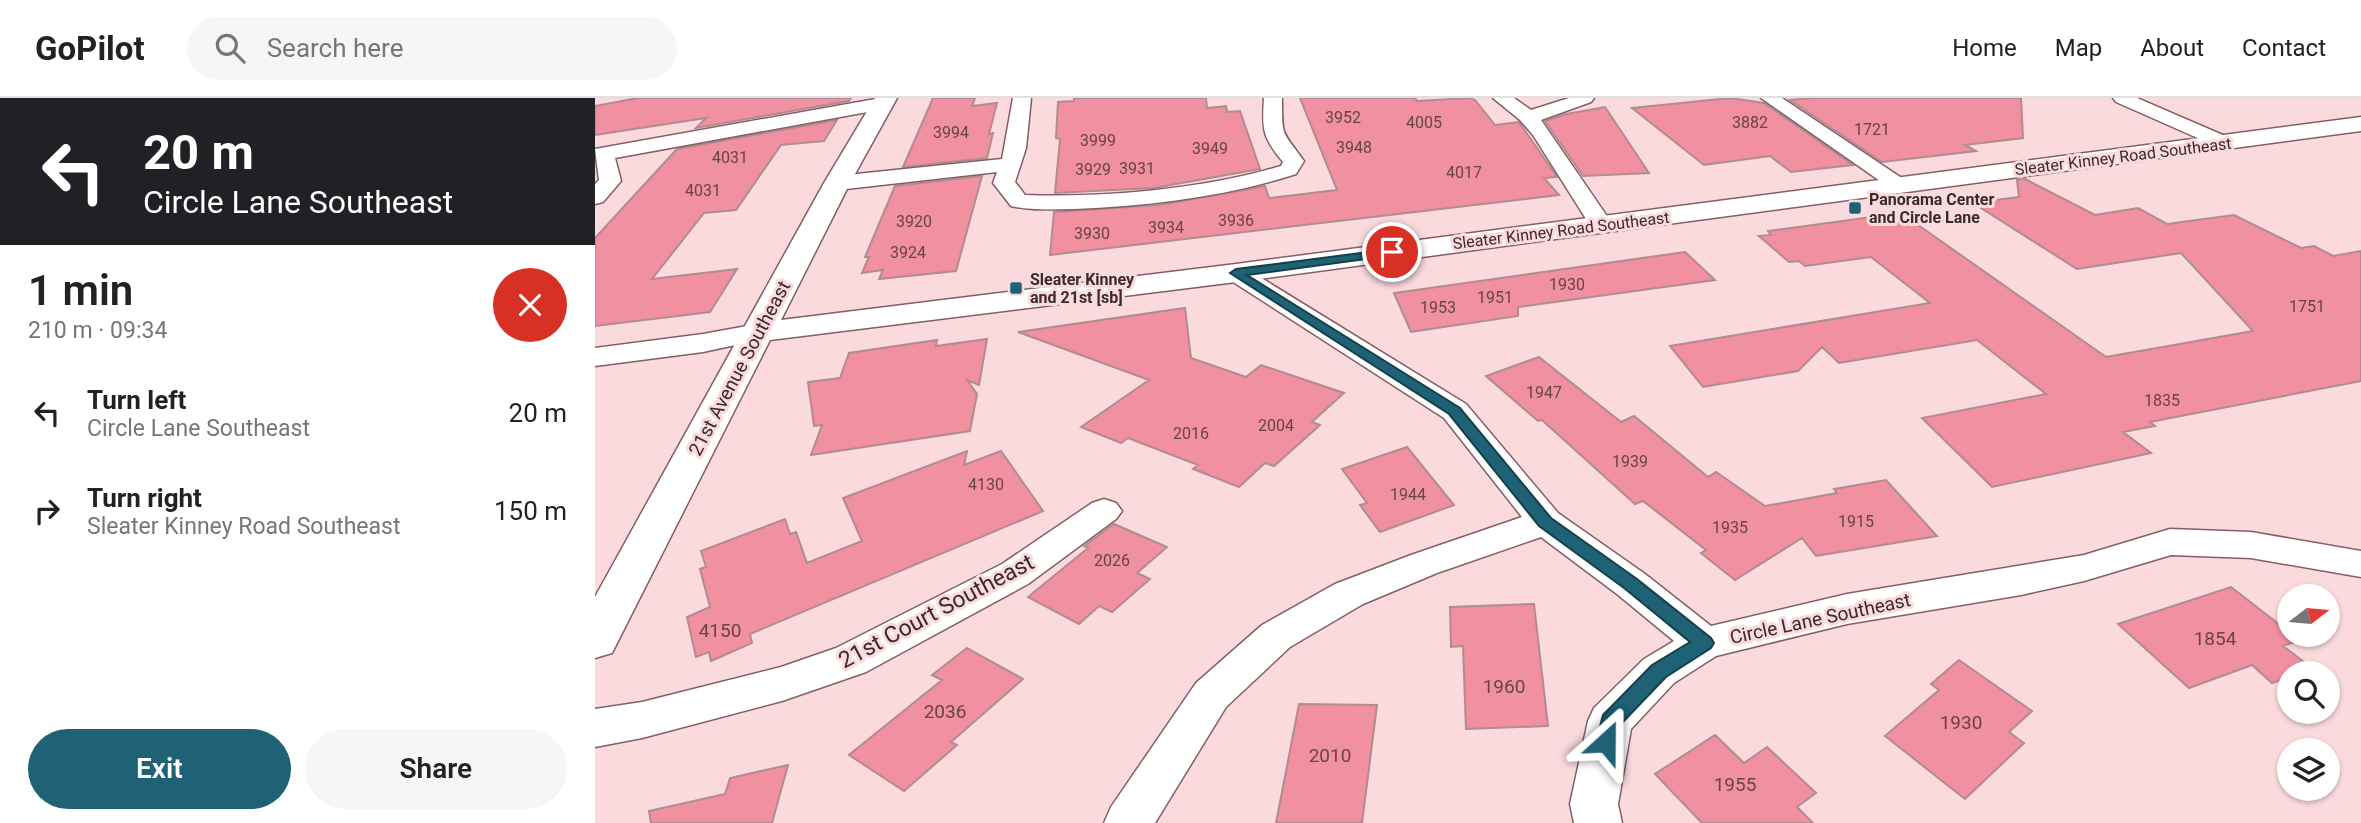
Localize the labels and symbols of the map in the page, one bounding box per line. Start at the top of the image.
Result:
house number: 3952 [1325,108,1361,127]
house number: 4005 [1406,113,1442,132]
house number: 3882 [1732,113,1768,132]
house number: 1721 [1854,120,1890,139]
house number: 3994 [933,123,969,142]
house number: 3999 [1080,131,1116,150]
street label: Sleater Kinney Road Southeast [2014,134,2232,179]
house number: 3948 [1336,138,1372,157]
house number: 3949 [1192,139,1228,158]
house number: 4031 [712,148,748,167]
house number: 3931 [1119,159,1155,178]
house number: 3929 [1075,160,1111,179]
house number: 4017 [1446,163,1482,182]
house number: 4031 [685,181,721,200]
place label: Panorama Center and Circle Lane [1869,190,1994,227]
marker: Panorama Center and Circle Lane [1847,200,1863,216]
street label: Sleater Kinney Road Southeast [1452,208,1670,253]
house number: 3936 [1218,211,1254,230]
house number: 3920 [896,212,932,231]
house number: 3934 [1148,218,1184,237]
pin [1362,222,1422,282]
house number: 3930 [1074,224,1110,243]
house number: 3924 [890,243,926,262]
place label: Sleater Kinney and 21st [sb] [1030,270,1135,307]
house number: 1930 [1549,275,1585,294]
street label: 21st Avenue Southeast [684,277,795,460]
marker: Sleater Kinney and 21st [sb] [1008,280,1024,296]
house number: 1951 [1477,288,1513,307]
house number: 1751 [2289,297,2325,316]
house number: 1953 [1420,298,1456,317]
house number: 1947 [1526,383,1562,402]
house number: 1835 [2144,391,2180,410]
house number: 2004 [1258,416,1294,435]
house number: 2016 [1173,424,1209,443]
house number: 1939 [1612,452,1648,471]
house number: 4130 [968,475,1004,494]
house number: 1944 [1390,485,1426,504]
house number: 1915 [1838,512,1874,531]
house number: 1935 [1712,518,1748,537]
street label: 21st Court Southeast [834,549,1038,674]
house number: 2026 [1094,551,1130,570]
north arrow [2277,584,2340,648]
street label: Circle Lane Southeast [1728,588,1913,649]
house number: 4150 [699,619,741,642]
house number: 1854 [2194,627,2237,650]
house number: 1960 [1483,675,1525,698]
house number: 2036 [924,700,966,723]
position arrow [1569,705,1643,779]
house number: 1930 [1940,711,1982,734]
house number: 2010 [1309,744,1351,767]
house number: 1955 [1714,773,1756,796]

